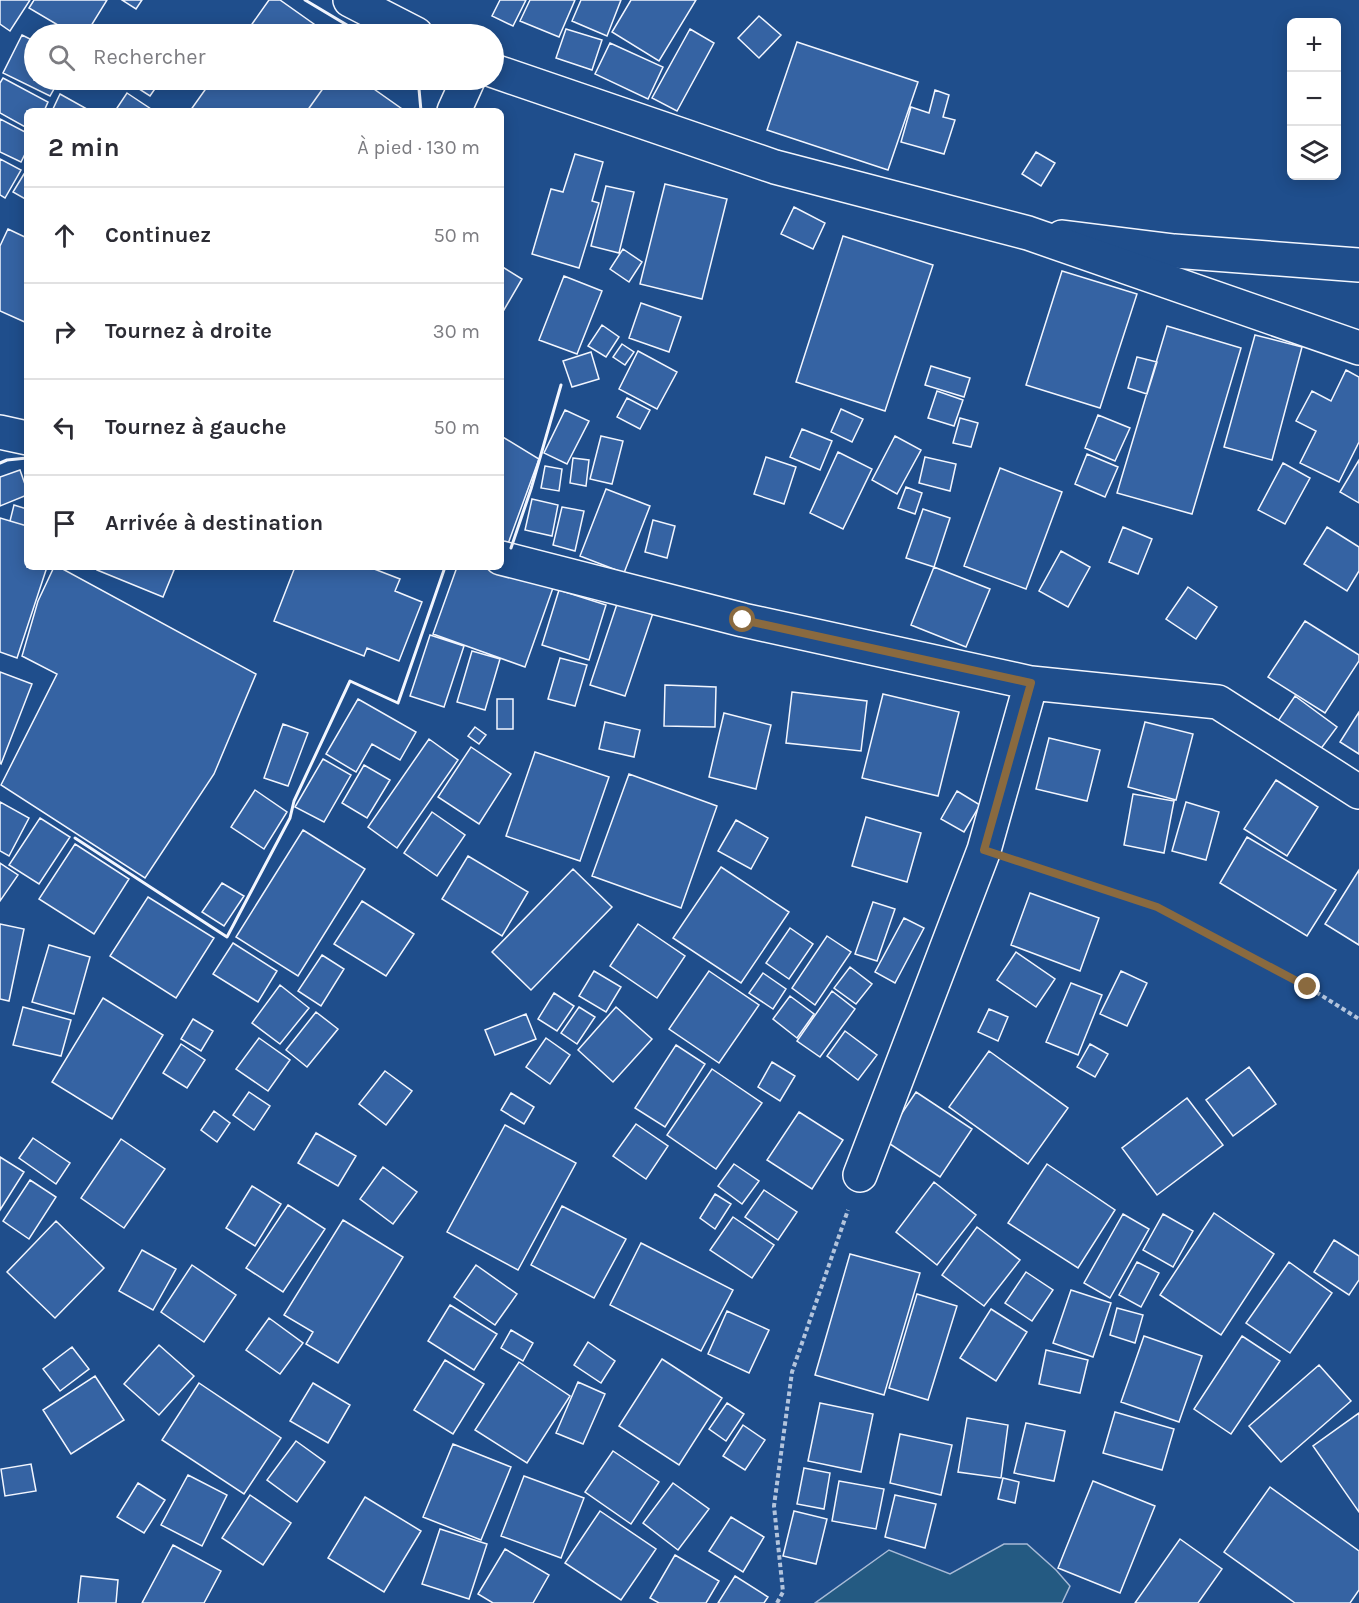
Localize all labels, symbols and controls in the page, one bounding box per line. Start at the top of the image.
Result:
map controls [1287,18,1341,180]
button: + [1287,18,1341,72]
search box [24,24,504,90]
icon: search [45,41,78,74]
text: Rechercher [93,44,206,70]
button: − [1287,72,1341,126]
button: layers [1287,126,1341,180]
text: 2 min [48,132,120,163]
text: À pied · 130 m [357,136,480,159]
icon: ahead [48,219,81,252]
text: Continuez [105,222,211,248]
text: 50 m [433,224,480,247]
icon: right [48,315,81,348]
text: Tournez à droite [105,318,272,344]
text: 30 m [433,320,480,343]
icon: left [48,411,81,444]
text: Tournez à gauche [105,414,286,440]
text: 50 m [433,416,480,439]
icon: arrive [48,507,81,540]
text: Arrivée à destination [105,510,323,536]
route start [729,606,755,632]
route end [1294,973,1320,999]

